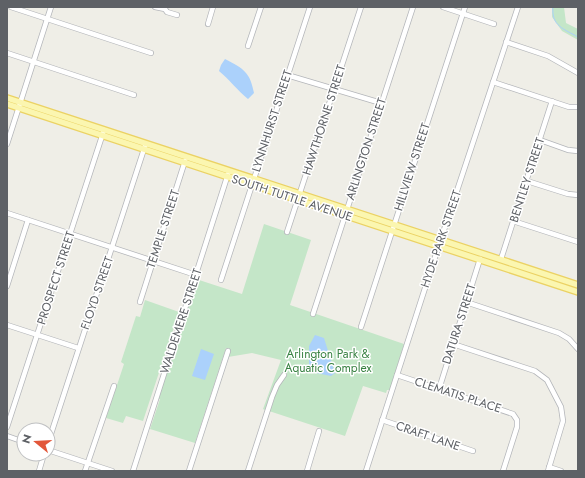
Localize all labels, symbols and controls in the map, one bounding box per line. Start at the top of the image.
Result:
street label: HAWTHORNE STREET [298,62,350,178]
street label: LYNNHURST STREET [247,67,297,174]
street label: ARLINGTON STREET [341,95,391,202]
street label: HILLVIEW STREET [389,120,435,213]
street label: BENTLEY STREET [505,135,549,225]
street label: SOUTH TUTTLE AVENUE [229,170,355,226]
street label: TEMPLE STREET [142,187,184,271]
street label: HYDE PARK STREET [416,187,466,290]
street label: PROSPECT STREET [32,229,80,327]
street label: FLOYD STREET [76,254,118,332]
street label: WALDEMERE STREET [155,266,207,376]
street label: DATURA STREET [437,281,481,367]
park label: Arlington Park & Aquatic Complex [285,345,372,377]
street label: CLEMATIS PLACE [412,372,504,418]
street label: CRAFT LANE [393,417,463,455]
north arrow [16,422,56,462]
text: N [18,432,35,446]

